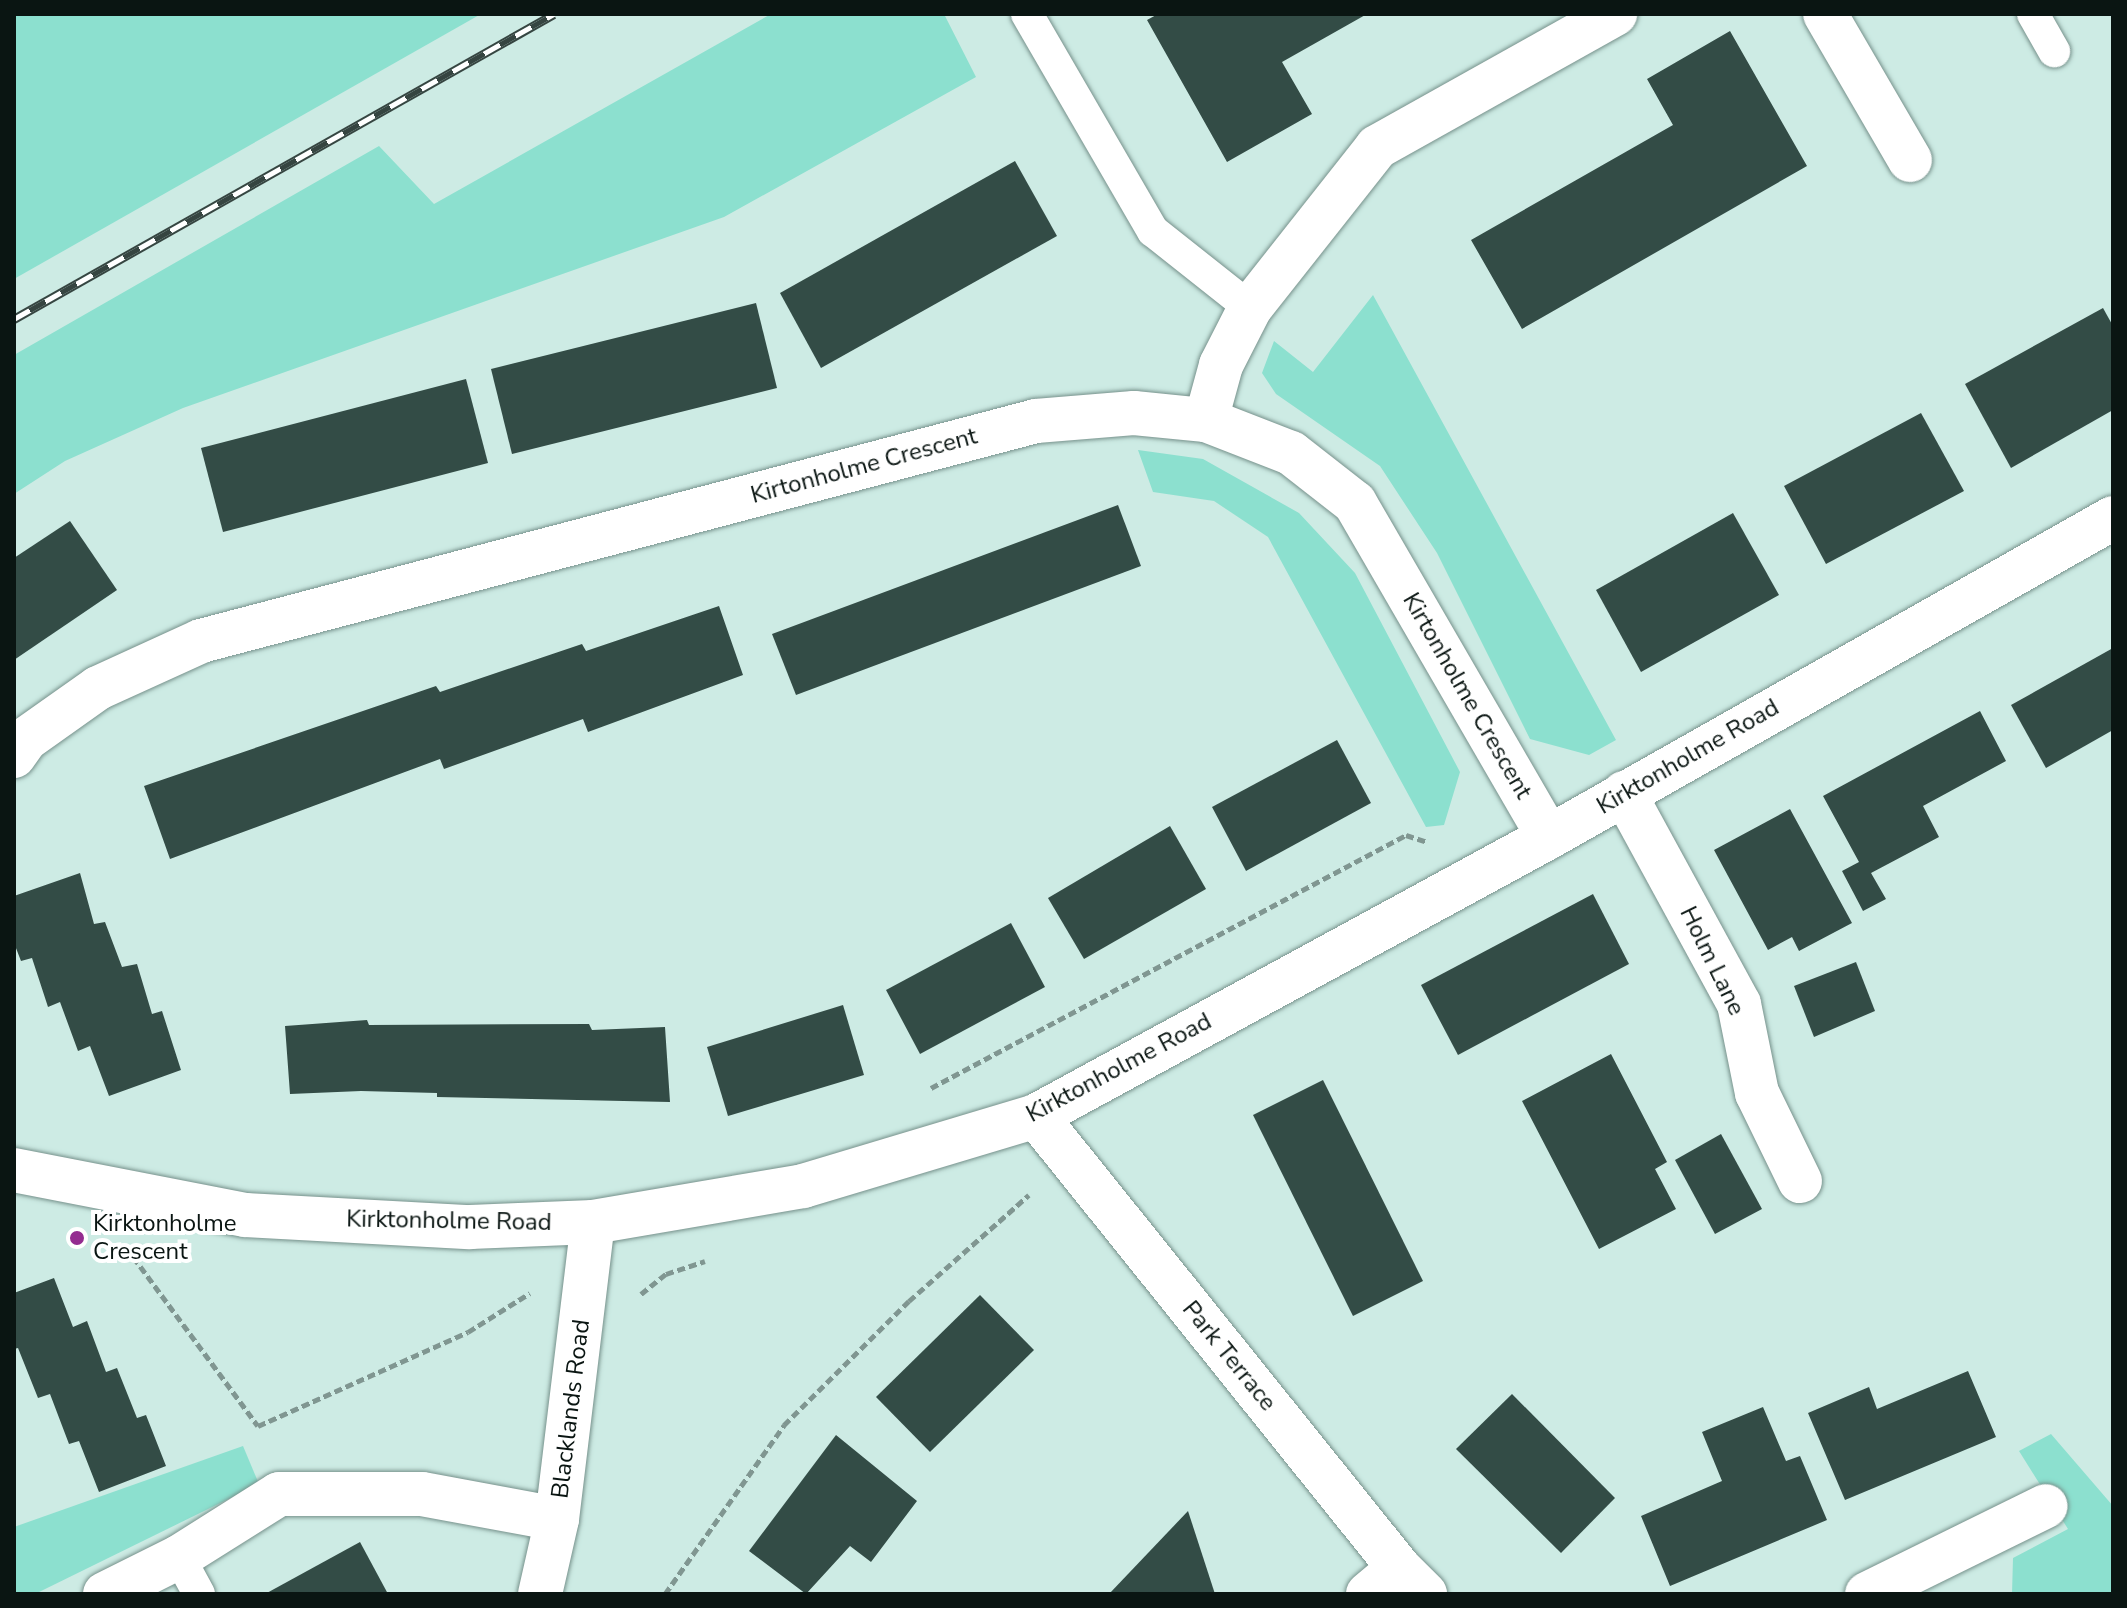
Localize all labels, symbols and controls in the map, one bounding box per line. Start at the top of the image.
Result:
street label: Kirtonholme Crescent [748,422,980,510]
street label: Kirtonholme Crescent [1396,588,1538,804]
street label: Kirktonholme Road [1592,693,1784,821]
street label: Holm Lane [1673,902,1751,1020]
street label: Kirktonholme Road [1022,1007,1216,1129]
street label: Kirktonholme Road [346,1205,552,1237]
place label: Kirktonholme Crescent [93,1210,237,1266]
marker: Kirktonholme Crescent [68,1229,86,1247]
street label: Park Terrace [1176,1295,1282,1417]
street label: Blacklands Road [546,1318,596,1500]

